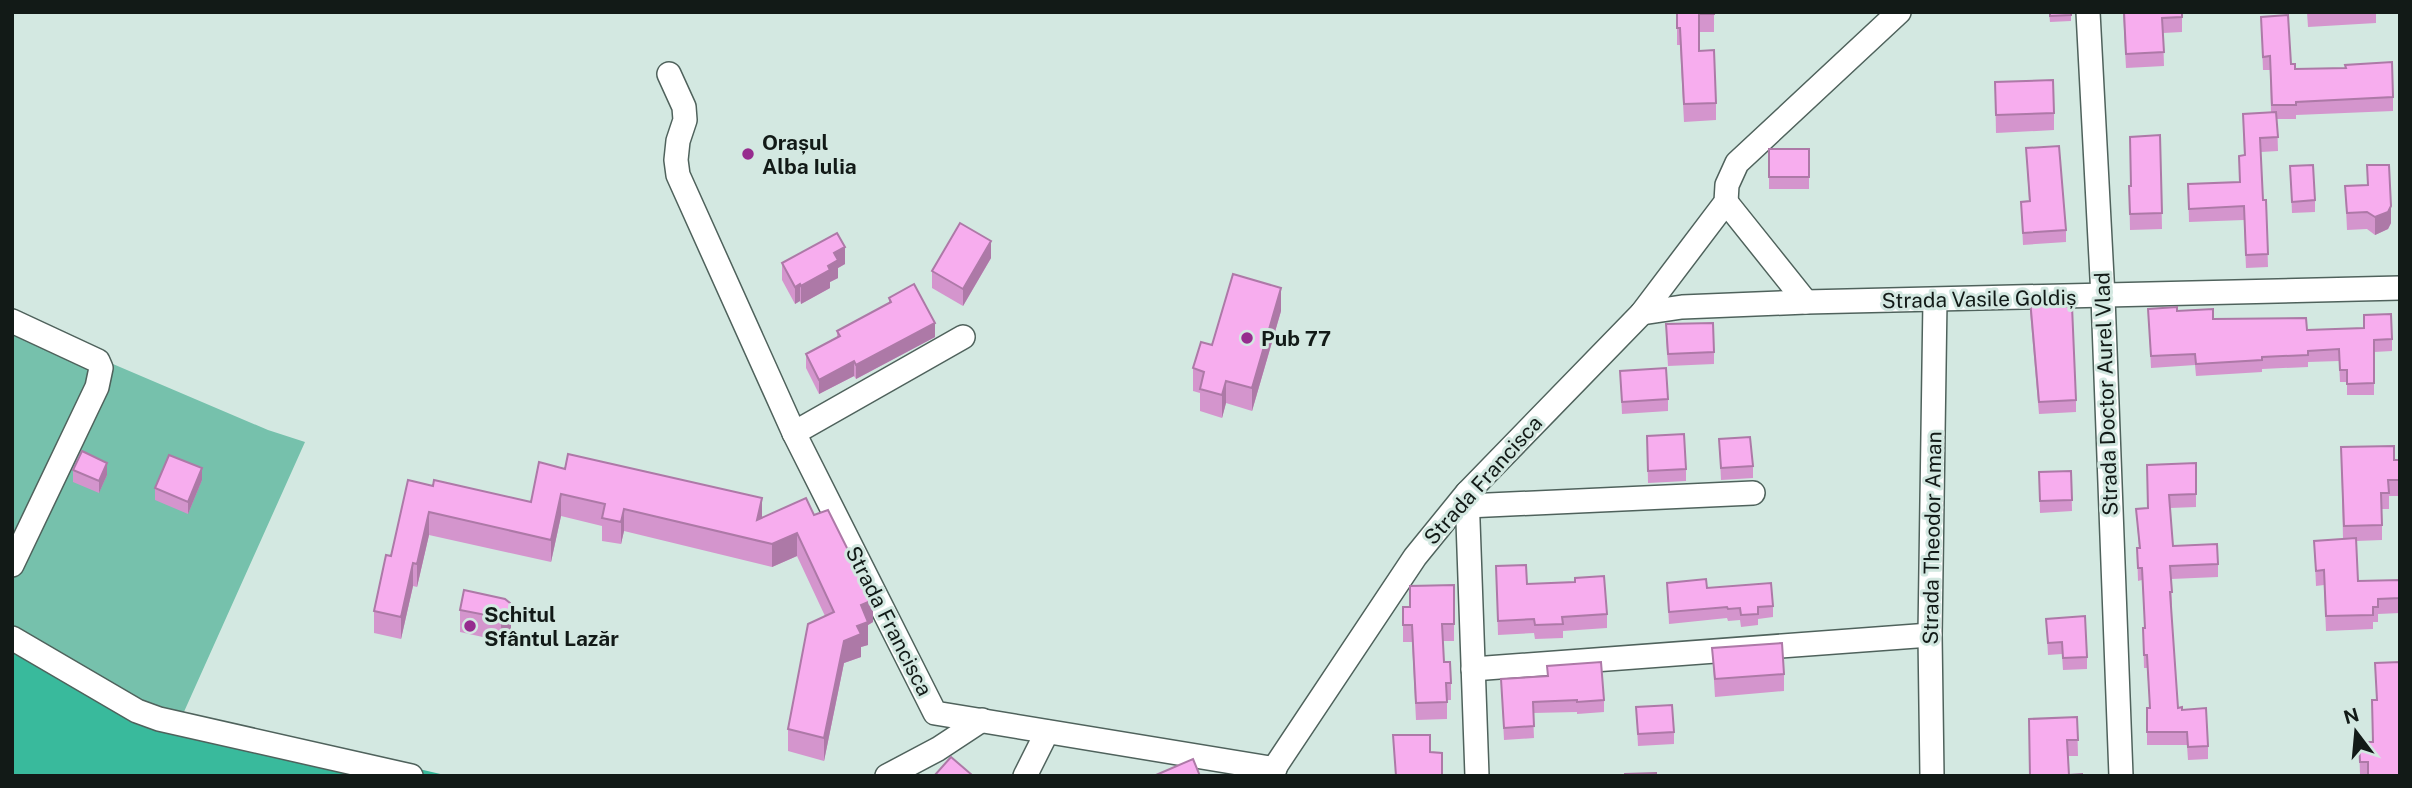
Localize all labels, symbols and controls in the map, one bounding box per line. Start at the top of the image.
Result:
place label: Orașul Alba Iulia [762,130,857,179]
marker: Orașul Alba Iulia [740,146,756,162]
street label: Strada Doctor Aurel Vlad [2089,272,2123,516]
street label: Strada Vasile Goldiș [1881,285,2077,313]
place label: Pub 77 [1261,326,1331,351]
marker: Pub 77 [1239,330,1255,346]
street label: Strada Francisca [1419,411,1547,549]
street label: Strada Theodor Aman [1918,431,1946,645]
street label: Strada Francisca [841,542,937,700]
place label: Schitul Sfântul Lazăr [484,602,619,651]
marker: Schitul Sfântul Lazăr [462,618,478,634]
north arrow [2321,697,2391,767]
text: N [2341,703,2361,728]

